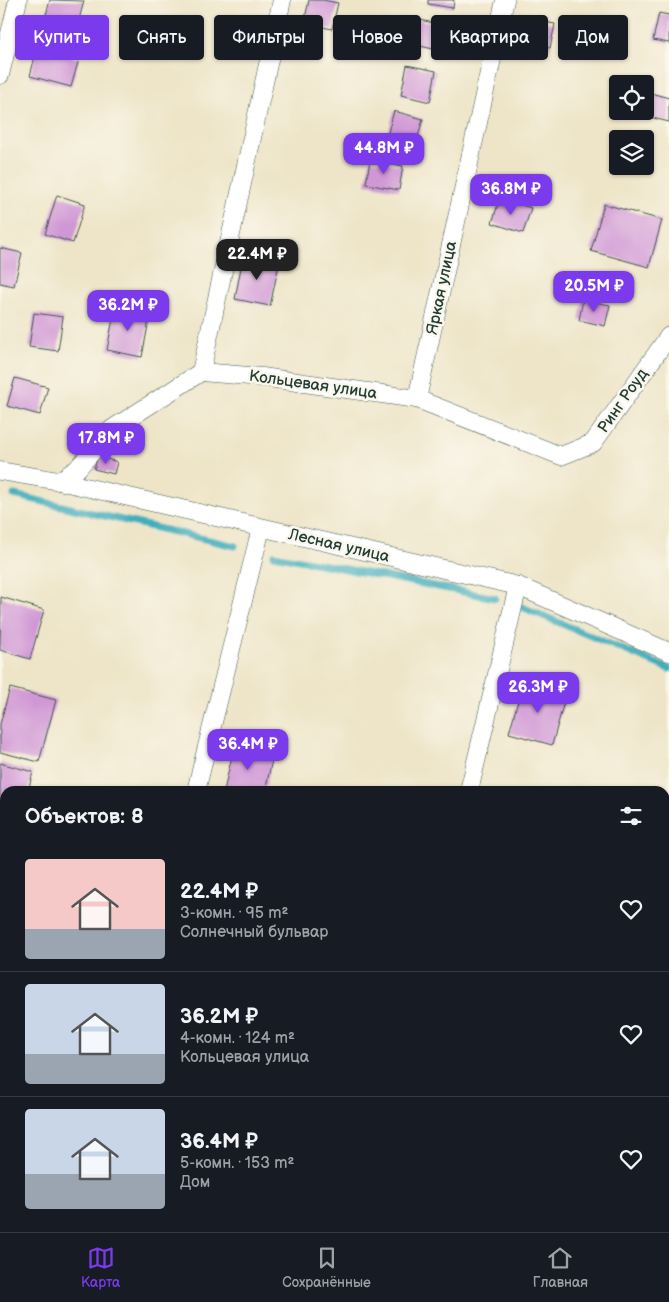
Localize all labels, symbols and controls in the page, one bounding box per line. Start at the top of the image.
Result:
chip: Купить [15,15,109,60]
chip: Снять [119,15,204,60]
chip: Фильтры [214,15,323,60]
chip: Новое [333,15,421,60]
chip: Квартира [431,15,548,60]
chip: Дом [558,15,628,60]
map controls [609,75,654,175]
button: locate [609,75,654,120]
button: layers [609,130,654,175]
pin: 44.8M ₽ [338,132,430,175]
text: 44.8M ₽ [354,139,414,158]
pin: 36.8M ₽ [465,174,557,216]
text: 36.8M ₽ [481,180,541,199]
pin: 22.4M ₽ [211,238,303,281]
street label: Яркая улица [423,239,461,337]
text: 22.4M ₽ [227,245,287,264]
pin: 20.5M ₽ [548,270,640,313]
text: 20.5M ₽ [564,277,624,296]
pin: 36.2M ₽ [82,290,174,332]
text: 36.2M ₽ [98,296,158,315]
street label: Ринг Роуд [594,365,652,437]
street label: Кольцевая улица [248,367,379,403]
pin: 17.8M ₽ [60,422,152,465]
text: 17.8M ₽ [78,429,134,448]
street label: Лесная улица [286,525,392,567]
pin: 26.3M ₽ [492,672,584,714]
text: 26.3M ₽ [508,678,568,697]
pin: 36.4M ₽ [202,728,294,771]
text: 36.4M ₽ [218,735,278,754]
icon: filters [617,802,645,830]
text: Объектов: 8 [25,804,144,829]
icon: home [65,879,125,939]
text: 22.4M ₽ [180,879,258,904]
icon: heart [617,895,645,923]
text: 3-комн. · 95 m² [180,904,288,923]
text: Солнечный бульвар [180,923,328,942]
icon: home [65,1004,125,1064]
text: 36.2M ₽ [180,1004,258,1029]
icon: heart [617,1020,645,1048]
text: 4-комн. · 124 m² [180,1029,295,1048]
text: Кольцевая улица [180,1048,309,1067]
icon: home [65,1129,125,1189]
text: 36.4M ₽ [180,1129,258,1154]
icon: heart [617,1145,645,1173]
text: 5-комн. · 153 m² [180,1154,294,1173]
text: Дом [180,1173,210,1192]
tab: Карта [81,1244,120,1291]
tab: Сохранённые [282,1244,371,1291]
tab: Главная [533,1244,588,1291]

